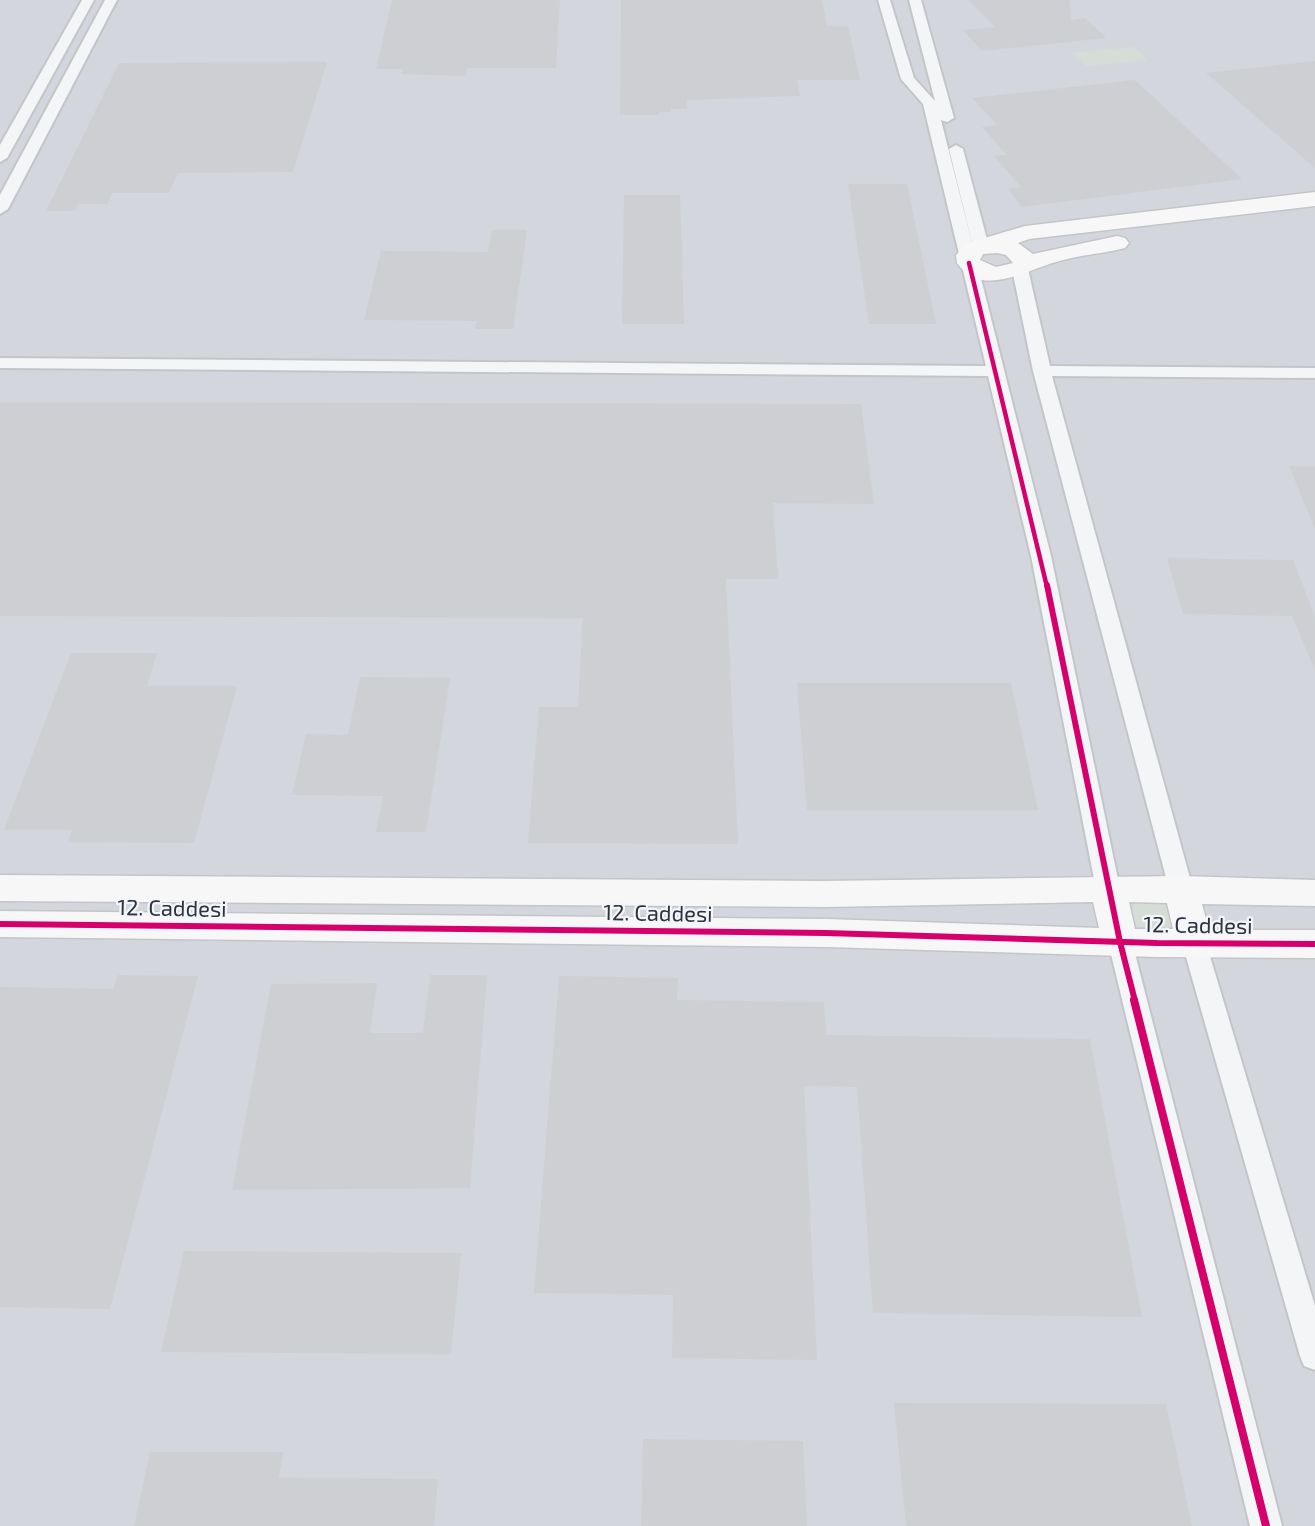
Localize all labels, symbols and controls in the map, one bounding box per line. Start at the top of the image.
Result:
street label: 12. Caddesi [117,893,227,921]
street label: 12. Caddesi [603,898,713,926]
street label: 12. Caddesi [1143,910,1253,938]

